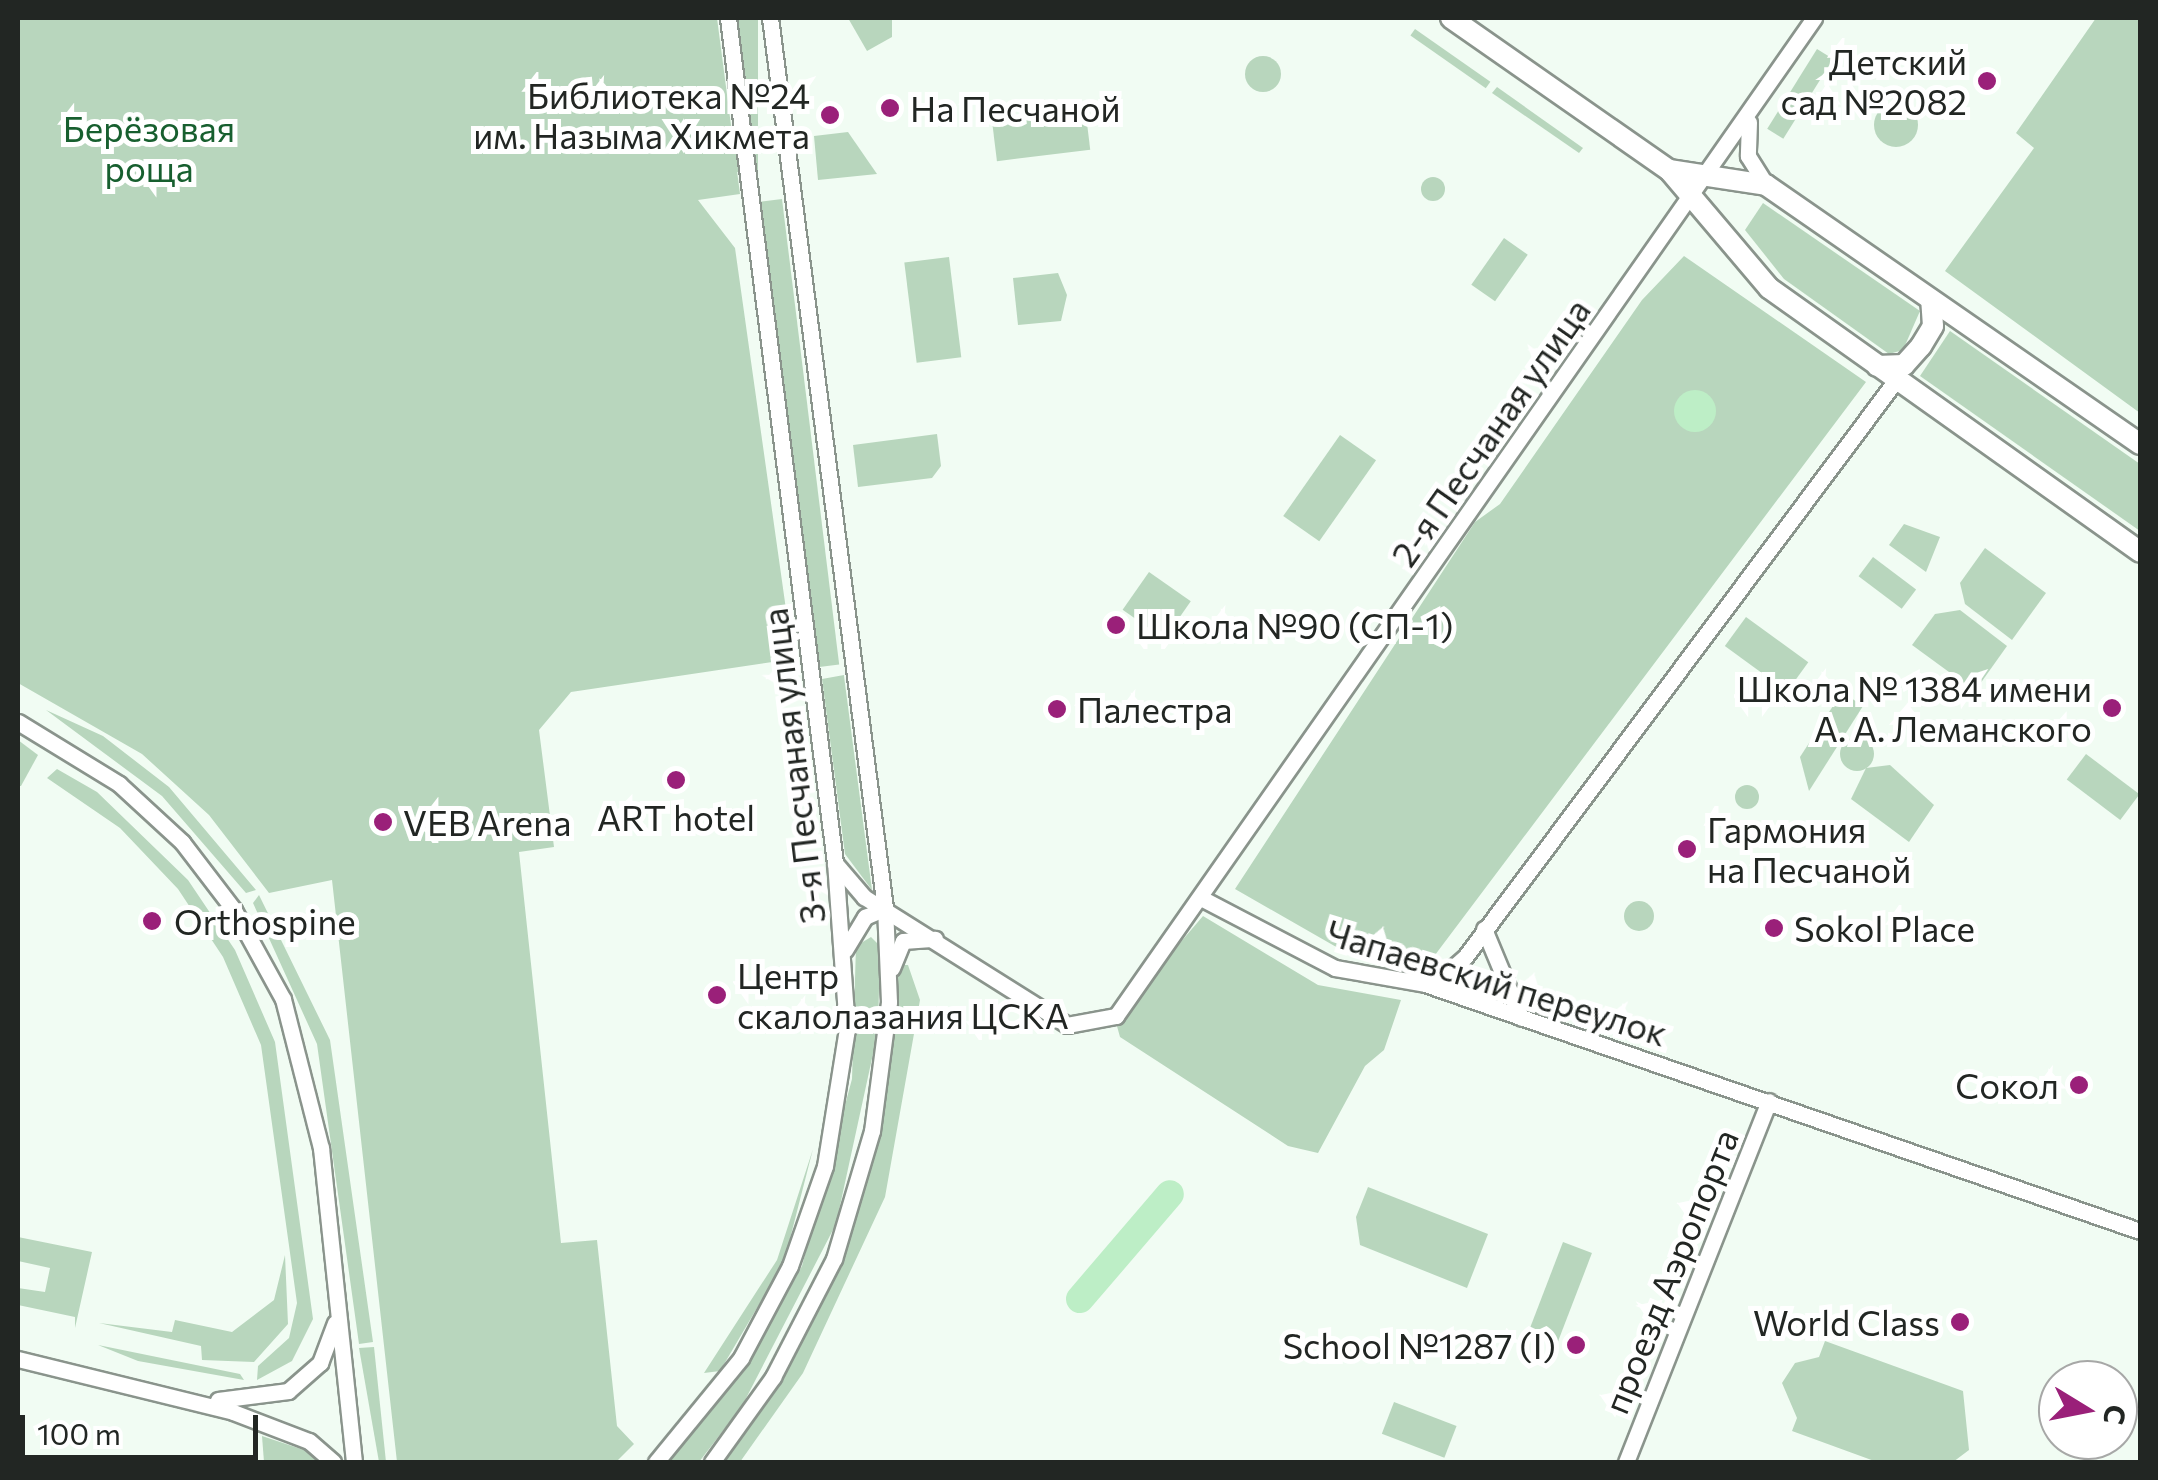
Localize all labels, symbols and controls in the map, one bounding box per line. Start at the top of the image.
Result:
place label: Детский сад №2082 [1781,40,1967,122]
marker: Детский сад №2082 [1976,70,1998,92]
place label: Библиотека №24 им. Назыма Хикмета [473,74,810,156]
place label: На Песчаной [910,87,1121,129]
marker: На Песчаной [879,97,901,119]
marker: Библиотека №24 им. Назыма Хикмета [819,104,841,126]
park label: Берёзовая роща [63,107,235,189]
street label: 2-я Песчаная улица [1382,290,1598,574]
place label: Школа №90 (СП-1) [1136,604,1454,646]
street label: 3-я Песчаная улица [753,606,833,926]
marker: Школа №90 (СП-1) [1105,614,1127,636]
place label: Школа № 1384 имени А. А. Леманского [1737,667,2092,749]
place label: Палестра [1077,688,1232,730]
marker: Школа № 1384 имени А. А. Леманского [2101,697,2123,719]
marker: Палестра [1046,698,1068,720]
marker: ART hotel [665,769,687,791]
place label: ART hotel [597,796,755,838]
place label: VEB Arena [403,801,571,843]
place label: Гармония на Песчаной [1707,808,1911,890]
marker: VEB Arena [372,811,394,833]
marker: Гармония на Песчаной [1676,838,1698,860]
place label: Orthospine [174,900,356,942]
place label: Sokol Place [1794,907,1975,949]
marker: Orthospine [139,908,165,934]
street label: Чапаевский переулок [1322,910,1672,1054]
marker: Sokol Place [1763,917,1785,939]
place label: Центр скалолазания ЦСКА [737,954,1069,1036]
marker: Центр скалолазания ЦСКА [706,984,728,1006]
place label: Сокол [1955,1064,2059,1106]
marker: Сокол [2068,1074,2090,1096]
street label: проезд Аэропорта [1594,1123,1746,1419]
place label: World Class [1753,1301,1940,1343]
marker: World Class [1949,1311,1971,1333]
place label: School №1287 (I) [1282,1324,1556,1366]
marker: School №1287 (I) [1565,1334,1587,1356]
north arrow [2038,1360,2138,1460]
scale bar [25,1395,262,1457]
text: С [2097,1402,2134,1427]
text: 100 m [37,1414,121,1451]

